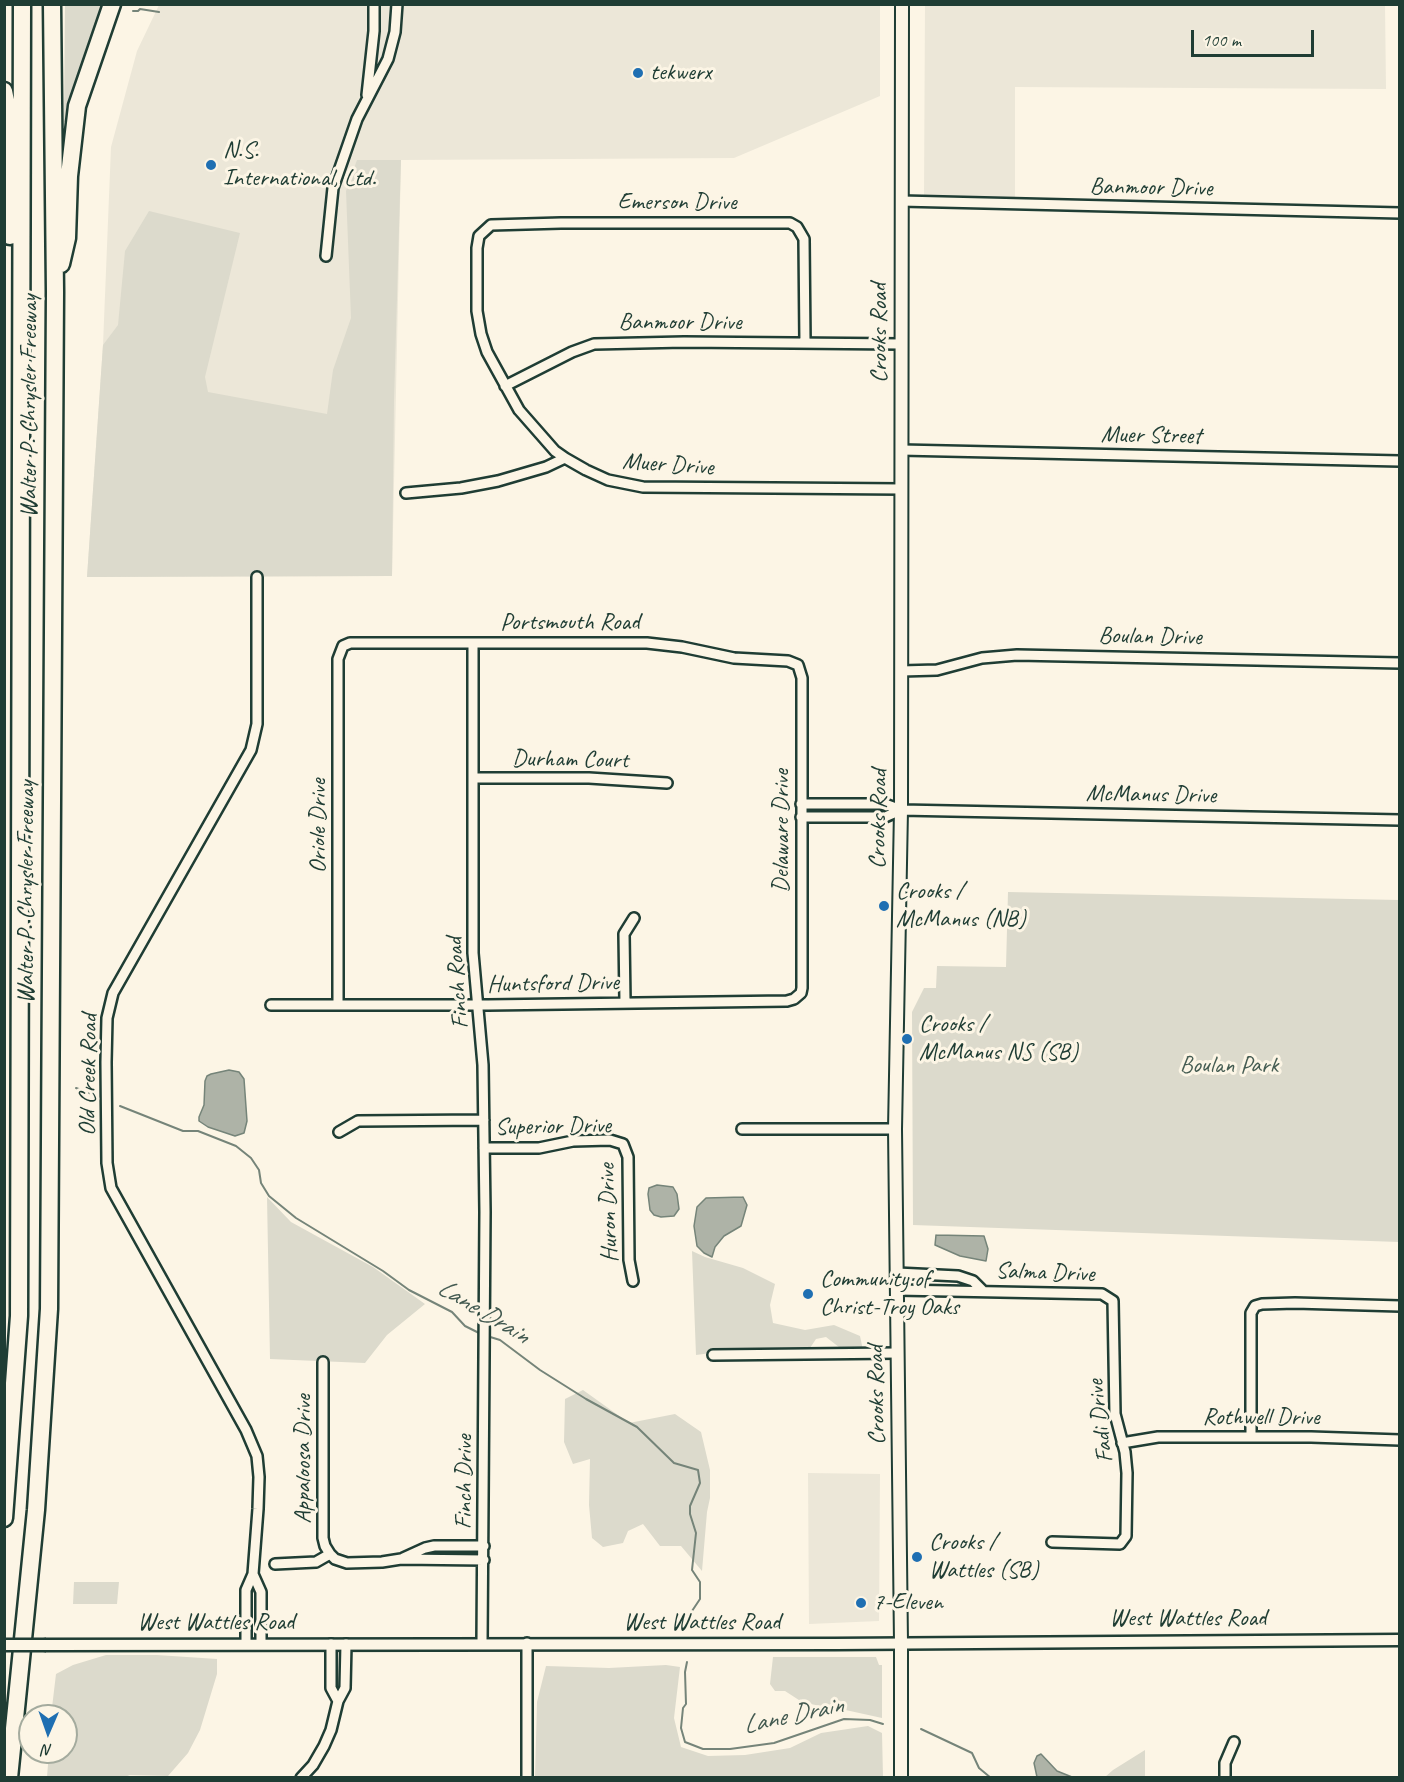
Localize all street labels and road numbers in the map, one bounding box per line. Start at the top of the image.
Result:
street label: Banmoor Drive [1089,173,1213,203]
street label: Emerson Drive [618,189,736,217]
street label: Crooks Road [866,283,894,383]
street label: Walter P. Chrysler Freeway [16,295,44,517]
street label: Banmoor Drive [619,309,741,337]
street label: Muer Street [1101,421,1201,451]
street label: Muer Drive [621,447,715,483]
street label: Portsmouth Road [500,609,640,637]
street label: Boulan Drive [1098,622,1202,652]
street label: Durham Court [512,745,628,775]
street label: Delaware Drive [768,769,796,893]
street label: Crooks Road [864,769,894,869]
street label: Oriole Drive [305,779,333,873]
street label: McManus Drive [1086,779,1216,811]
street label: Walter P. Chrysler Freeway [13,781,41,1003]
street label: Finch Road [440,936,476,1030]
street label: Huntsford Drive [487,968,619,1000]
street label: Old Creek Road [74,1014,104,1136]
street label: Superior Drive [495,1112,611,1142]
street label: Huron Drive [593,1163,625,1263]
street label: Salma Drive [995,1257,1095,1289]
street label: Crooks Road [862,1345,892,1445]
street label: Fadi Drive [1082,1378,1120,1464]
street label: Appaloosa Drive [290,1394,318,1524]
street label: Rothwell Drive [1202,1404,1320,1432]
street label: Finch Drive [451,1435,479,1529]
street label: West Wattles Road [1110,1605,1266,1633]
street label: West Wattles Road [138,1609,294,1637]
street label: West Wattles Road [624,1609,780,1637]

